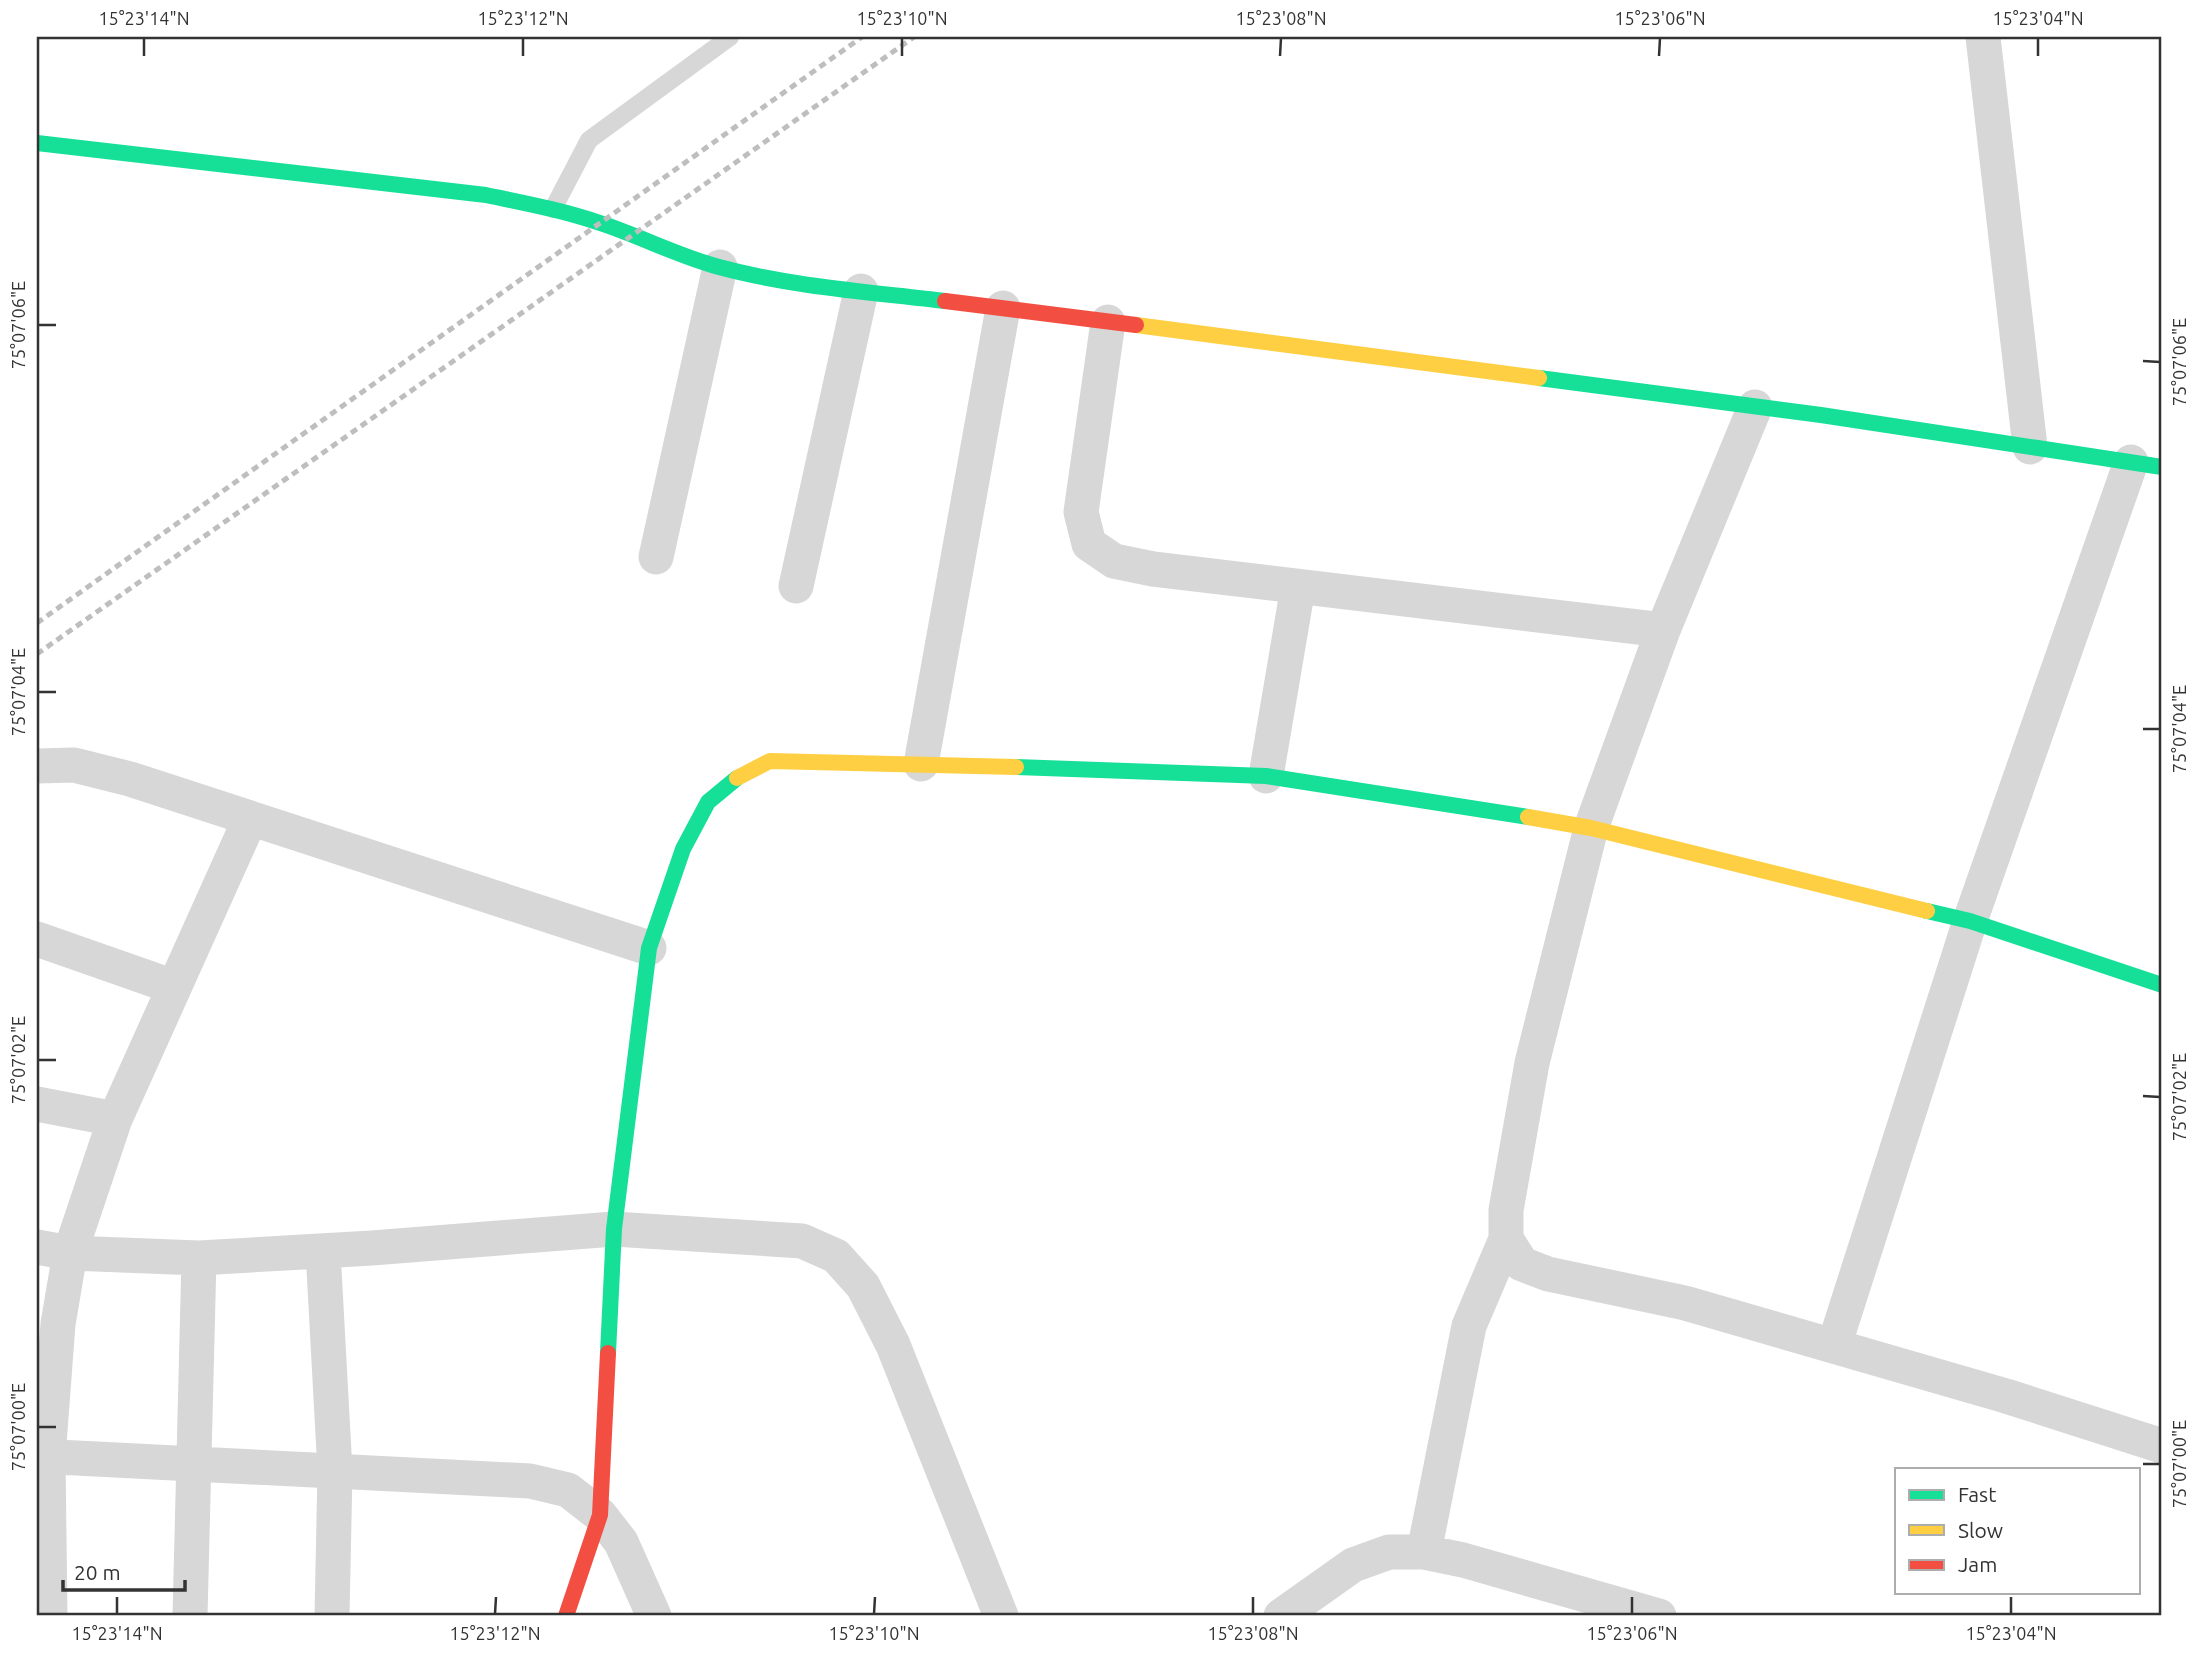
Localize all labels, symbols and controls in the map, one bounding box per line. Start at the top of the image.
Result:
text: 15°23'14"N [98,8,190,28]
text: 15°23'12"N [477,8,569,28]
text: 15°23'10"N [856,8,948,28]
text: 15°23'08"N [1235,8,1327,28]
text: 15°23'06"N [1614,8,1706,28]
text: 15°23'04"N [1992,8,2084,28]
text: 75°07'06"E [8,281,28,369]
text: 75°07'06"E [2169,318,2189,406]
text: 75°07'04"E [8,648,28,736]
text: 75°07'04"E [2169,685,2189,773]
text: 75°07'02"E [8,1016,28,1104]
text: 75°07'02"E [2169,1053,2189,1141]
text: 75°07'00"E [8,1383,28,1471]
text: 75°07'00"E [2169,1420,2189,1508]
legend [1895,1468,2140,1594]
text: Fast [1958,1482,1996,1506]
text: Slow [1958,1518,2003,1542]
scale bar [63,1548,186,1592]
text: Jam [1958,1552,1997,1576]
text: 20 m [74,1560,121,1584]
text: 15°23'14"N [71,1623,163,1643]
text: 15°23'12"N [449,1623,541,1643]
text: 15°23'10"N [828,1623,920,1643]
text: 15°23'08"N [1207,1623,1299,1643]
text: 15°23'06"N [1586,1623,1678,1643]
text: 15°23'04"N [1965,1623,2057,1643]

